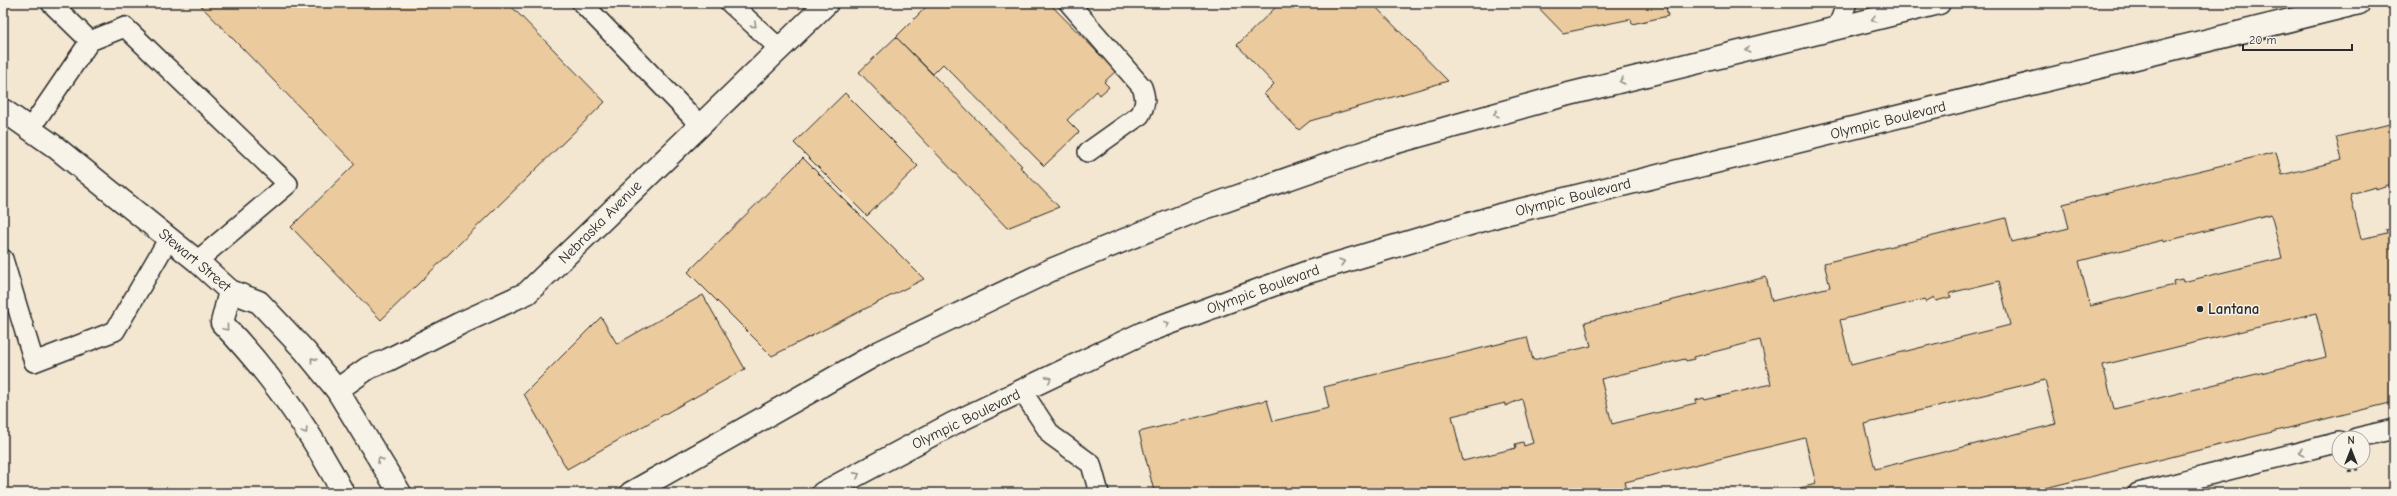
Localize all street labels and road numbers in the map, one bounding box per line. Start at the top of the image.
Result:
street label: Olympic Boulevard [1828,97,1948,143]
street label: Olympic Boulevard [1513,174,1633,220]
street label: Nebraska Avenue [555,176,646,267]
street label: Stewart Street [155,225,235,296]
street label: Olympic Boulevard [1204,260,1322,318]
street label: Olympic Boulevard [909,385,1023,453]

